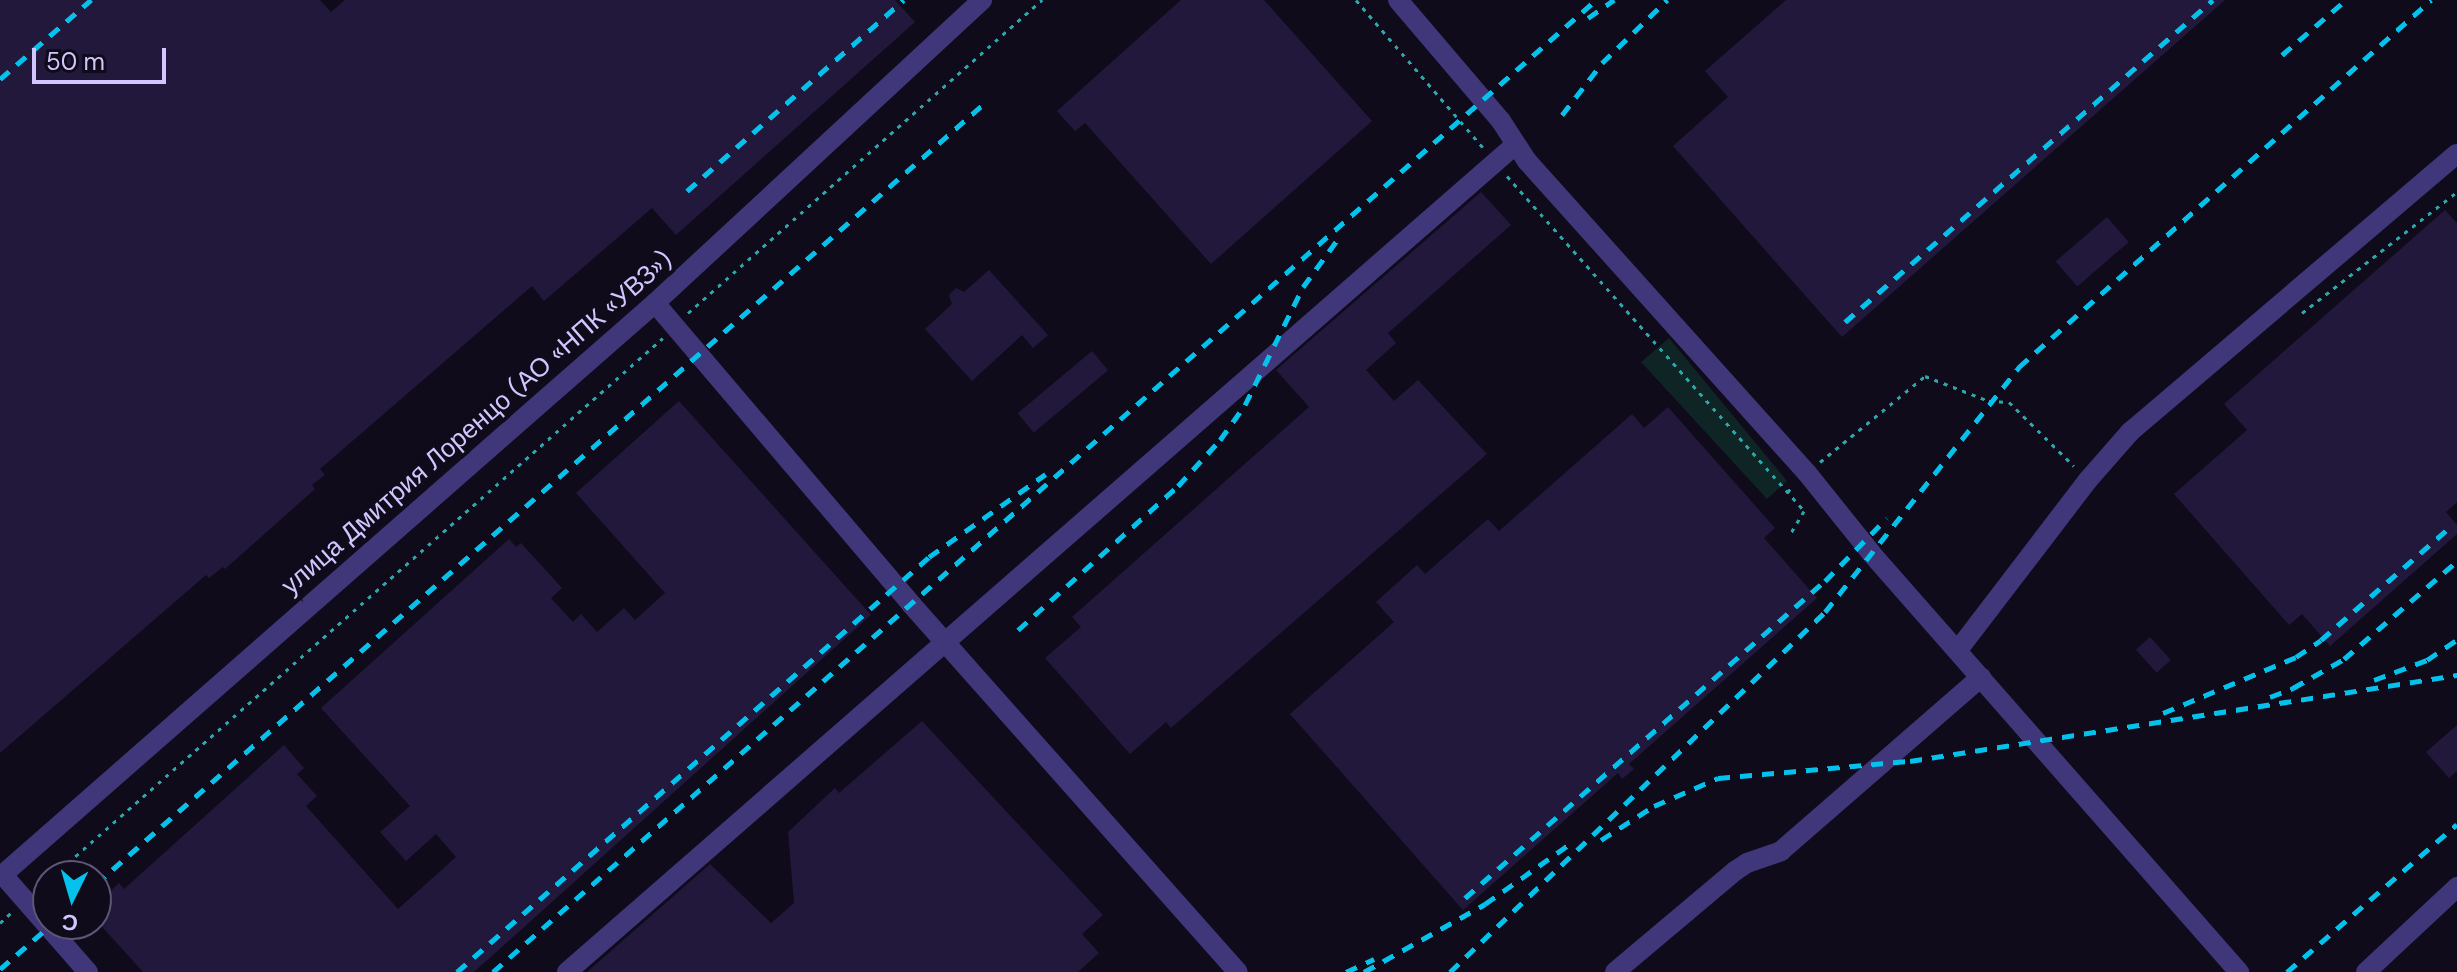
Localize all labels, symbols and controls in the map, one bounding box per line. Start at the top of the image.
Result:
scale bar [36,32,170,82]
text: 50 m [46,46,105,77]
street label: улица Дмитрия Лоренцо (АО «НПК «УВЗ») [275,245,679,601]
north arrow [32,860,112,940]
text: С [61,907,79,938]

